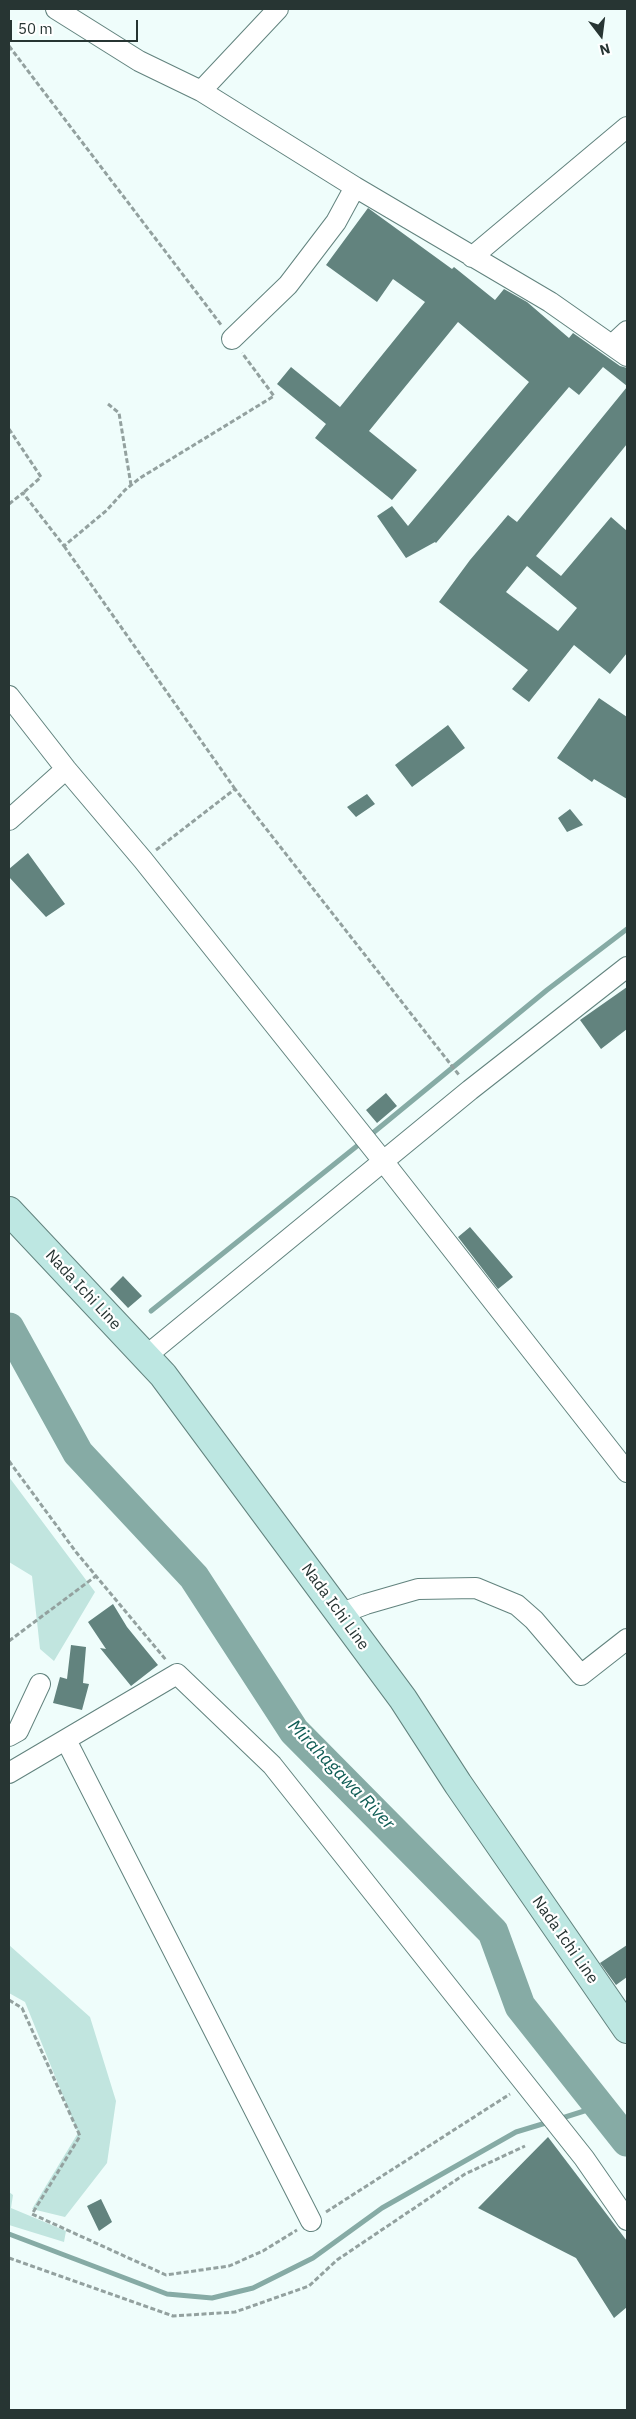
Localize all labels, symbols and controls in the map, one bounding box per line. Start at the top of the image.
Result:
scale bar [12,10,140,42]
north arrow [576,10,626,60]
text: 50 m [18,19,53,38]
text: N [598,39,612,59]
street label: Nada Ichi Line [41,1246,125,1334]
street label: Nada Ichi Line [297,1560,373,1654]
water label: Mirahagawa River [283,1716,399,1834]
street label: Nada Ichi Line [528,1892,602,1988]

